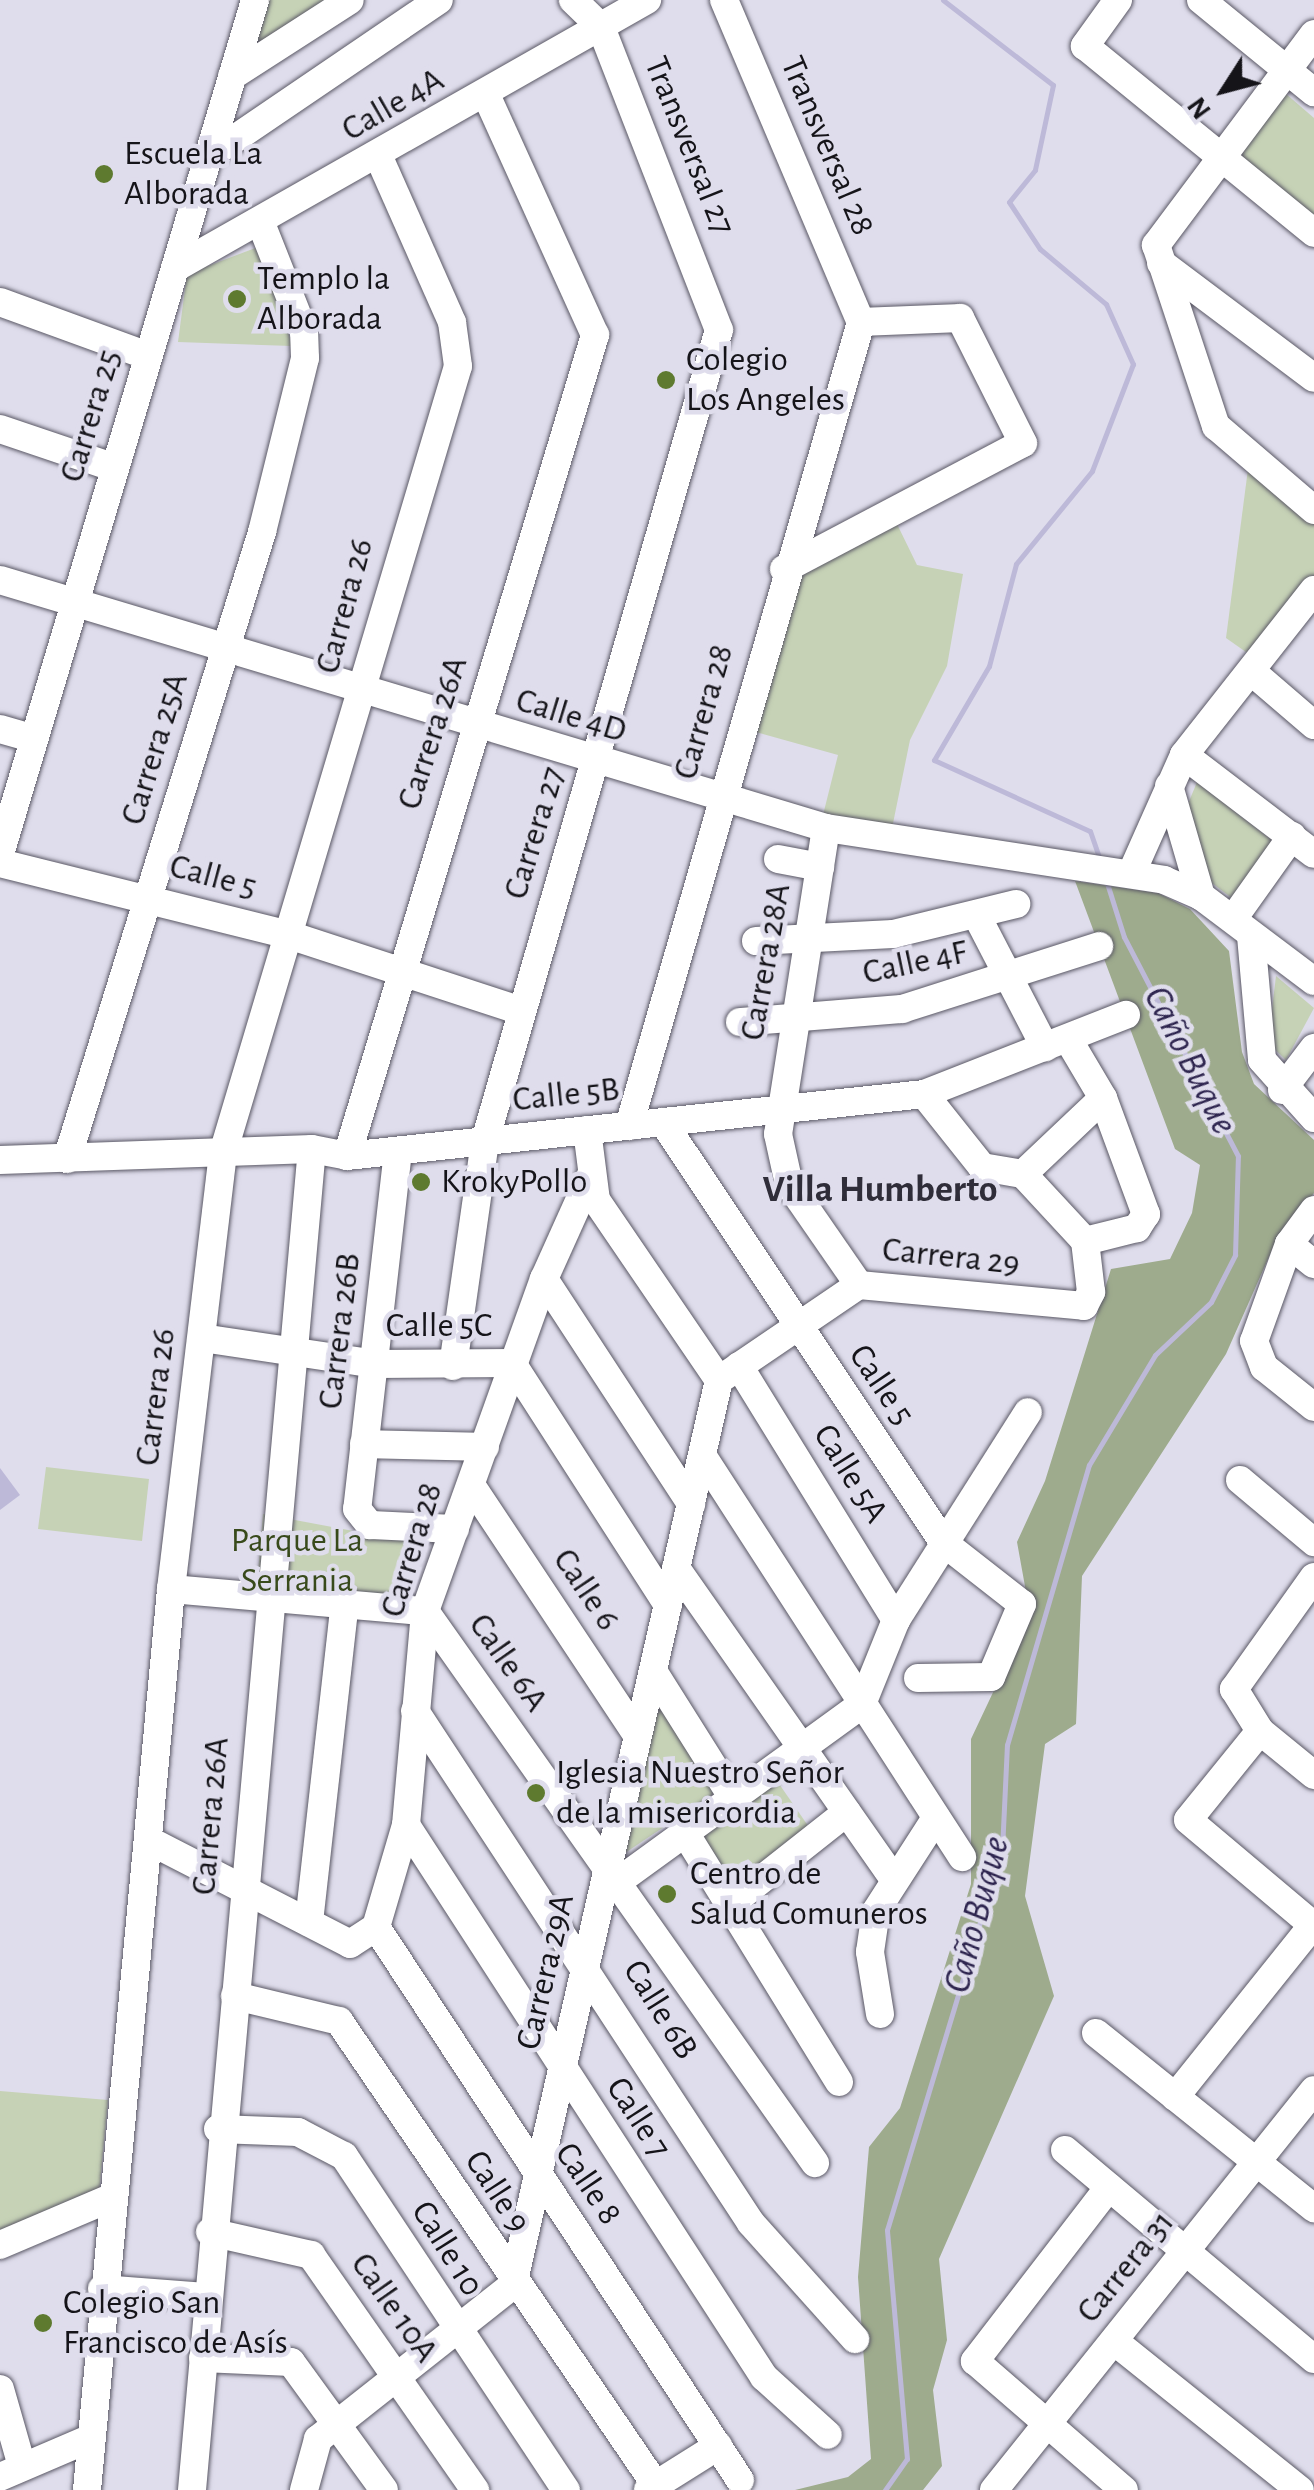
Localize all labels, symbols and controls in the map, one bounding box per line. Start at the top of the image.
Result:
north arrow [1174,40,1274,140]
street label: Transversal 28 [770,50,884,242]
street label: Transversal 27 [634,51,744,241]
street label: Calle 4A [335,59,451,151]
text: N [1183,92,1217,124]
place label: Escuela La Alborada [124,133,263,215]
marker: Escuela La Alborada [93,163,115,185]
place label: Templo la Alborada [257,258,390,340]
marker: Templo la Alborada [226,288,248,310]
place label: Colegio Los Angeles [686,339,845,421]
street label: Carrera 25 [51,345,131,487]
marker: Colegio Los Angeles [655,369,677,391]
street label: Carrera 26 [307,534,383,678]
street label: Carrera 28 [665,640,743,784]
street label: Carrera 26A [389,651,477,815]
street label: Carrera 25A [112,668,198,830]
street label: Calle 4D [511,679,631,753]
street label: Carrera 27 [495,762,575,904]
street label: Calle 5 [165,845,261,909]
street label: Carrera 28A [732,880,800,1044]
street label: Calle 4F [859,931,971,995]
water label: Caño Buque [1132,979,1246,1143]
street label: Calle 5B [511,1069,621,1121]
place label: KrokyPollo [441,1161,588,1203]
district label: Villa Humberto [762,1168,998,1214]
marker: KrokyPollo [410,1171,432,1193]
street label: Carrera 29 [880,1229,1022,1285]
street label: Carrera 26B [310,1251,370,1411]
street label: Calle 5C [386,1305,492,1347]
street label: Carrera 26 [127,1326,185,1468]
street label: Calle 5 [839,1337,923,1433]
street label: Calle 5A [803,1417,897,1531]
street label: Carrera 28 [372,1478,452,1622]
park label: Parque La Serrania [231,1520,363,1602]
street label: Calle 6 [543,1541,629,1639]
street label: Calle 6A [459,1606,557,1720]
street label: Carrera 26A [183,1735,239,1897]
place label: Iglesia Nuestro Señor de la misericordia [556,1752,844,1834]
marker: Iglesia Nuestro Señor de la misericordia [525,1782,547,1804]
water label: Caño Buque [935,1832,1021,1998]
place label: Centro de Salud Comuneros [690,1853,928,1935]
marker: Centro de Salud Comuneros [654,1881,680,1907]
street label: Carrera 29A [508,1890,584,2054]
street label: Calle 6B [613,1953,707,2067]
street label: Calle 7 [596,2070,680,2166]
street label: Calle 8 [545,2135,631,2233]
street label: Calle 9 [455,2143,539,2241]
street label: Calle 10 [402,2194,492,2304]
street label: Carrera 31 [1068,2202,1184,2332]
street label: Calle 10A [341,2245,447,2371]
place label: Colegio San Francisco de Asís [63,2282,288,2364]
marker: Colegio San Francisco de Asís [32,2312,54,2334]

